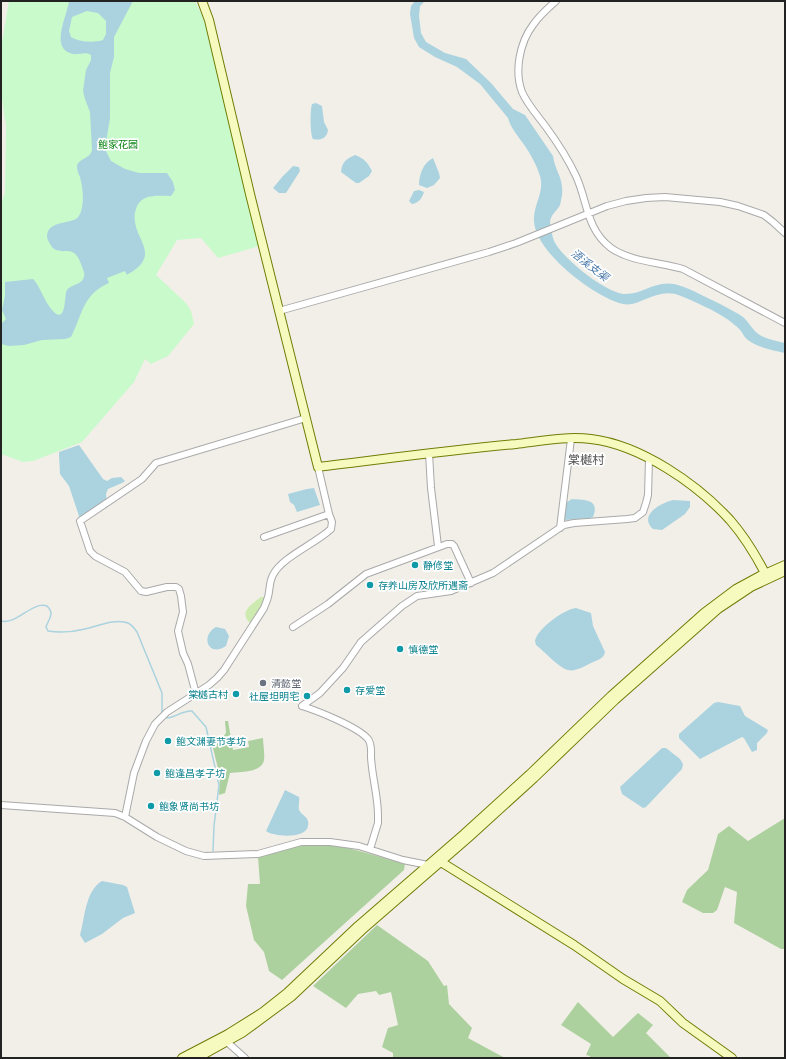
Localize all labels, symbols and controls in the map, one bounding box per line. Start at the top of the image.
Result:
park label: 鲍家花园 [98,139,138,150]
water label: 浯溪支渠 [569,247,613,285]
district label: 棠樾村 [568,453,605,467]
marker: 静修堂 [410,560,420,570]
place label: 静修堂 [423,560,453,571]
marker: 存养山房及欣所遇斋 [365,580,375,590]
place label: 存养山房及欣所遇斋 [378,580,468,591]
marker: 慎德堂 [395,644,405,654]
place label: 慎德堂 [408,644,438,655]
marker: 清懿堂 [258,678,268,688]
place label: 清懿堂 [271,678,301,689]
marker: 存爱堂 [342,685,352,695]
place label: 存爱堂 [355,685,385,696]
place label: 棠樾古村 [188,689,228,700]
marker: 棠樾古村 [231,689,241,699]
place label: 社屋坦明宅 [249,691,299,702]
marker: 社屋坦明宅 [302,691,312,701]
marker: 鲍文渊妻节孝坊 [163,736,173,746]
place label: 鲍文渊妻节孝坊 [176,736,246,747]
marker: 鲍逢昌孝子坊 [152,768,162,778]
place label: 鲍逢昌孝子坊 [165,768,225,779]
marker: 鲍象贤尚书坊 [146,801,156,811]
place label: 鲍象贤尚书坊 [159,801,219,812]

